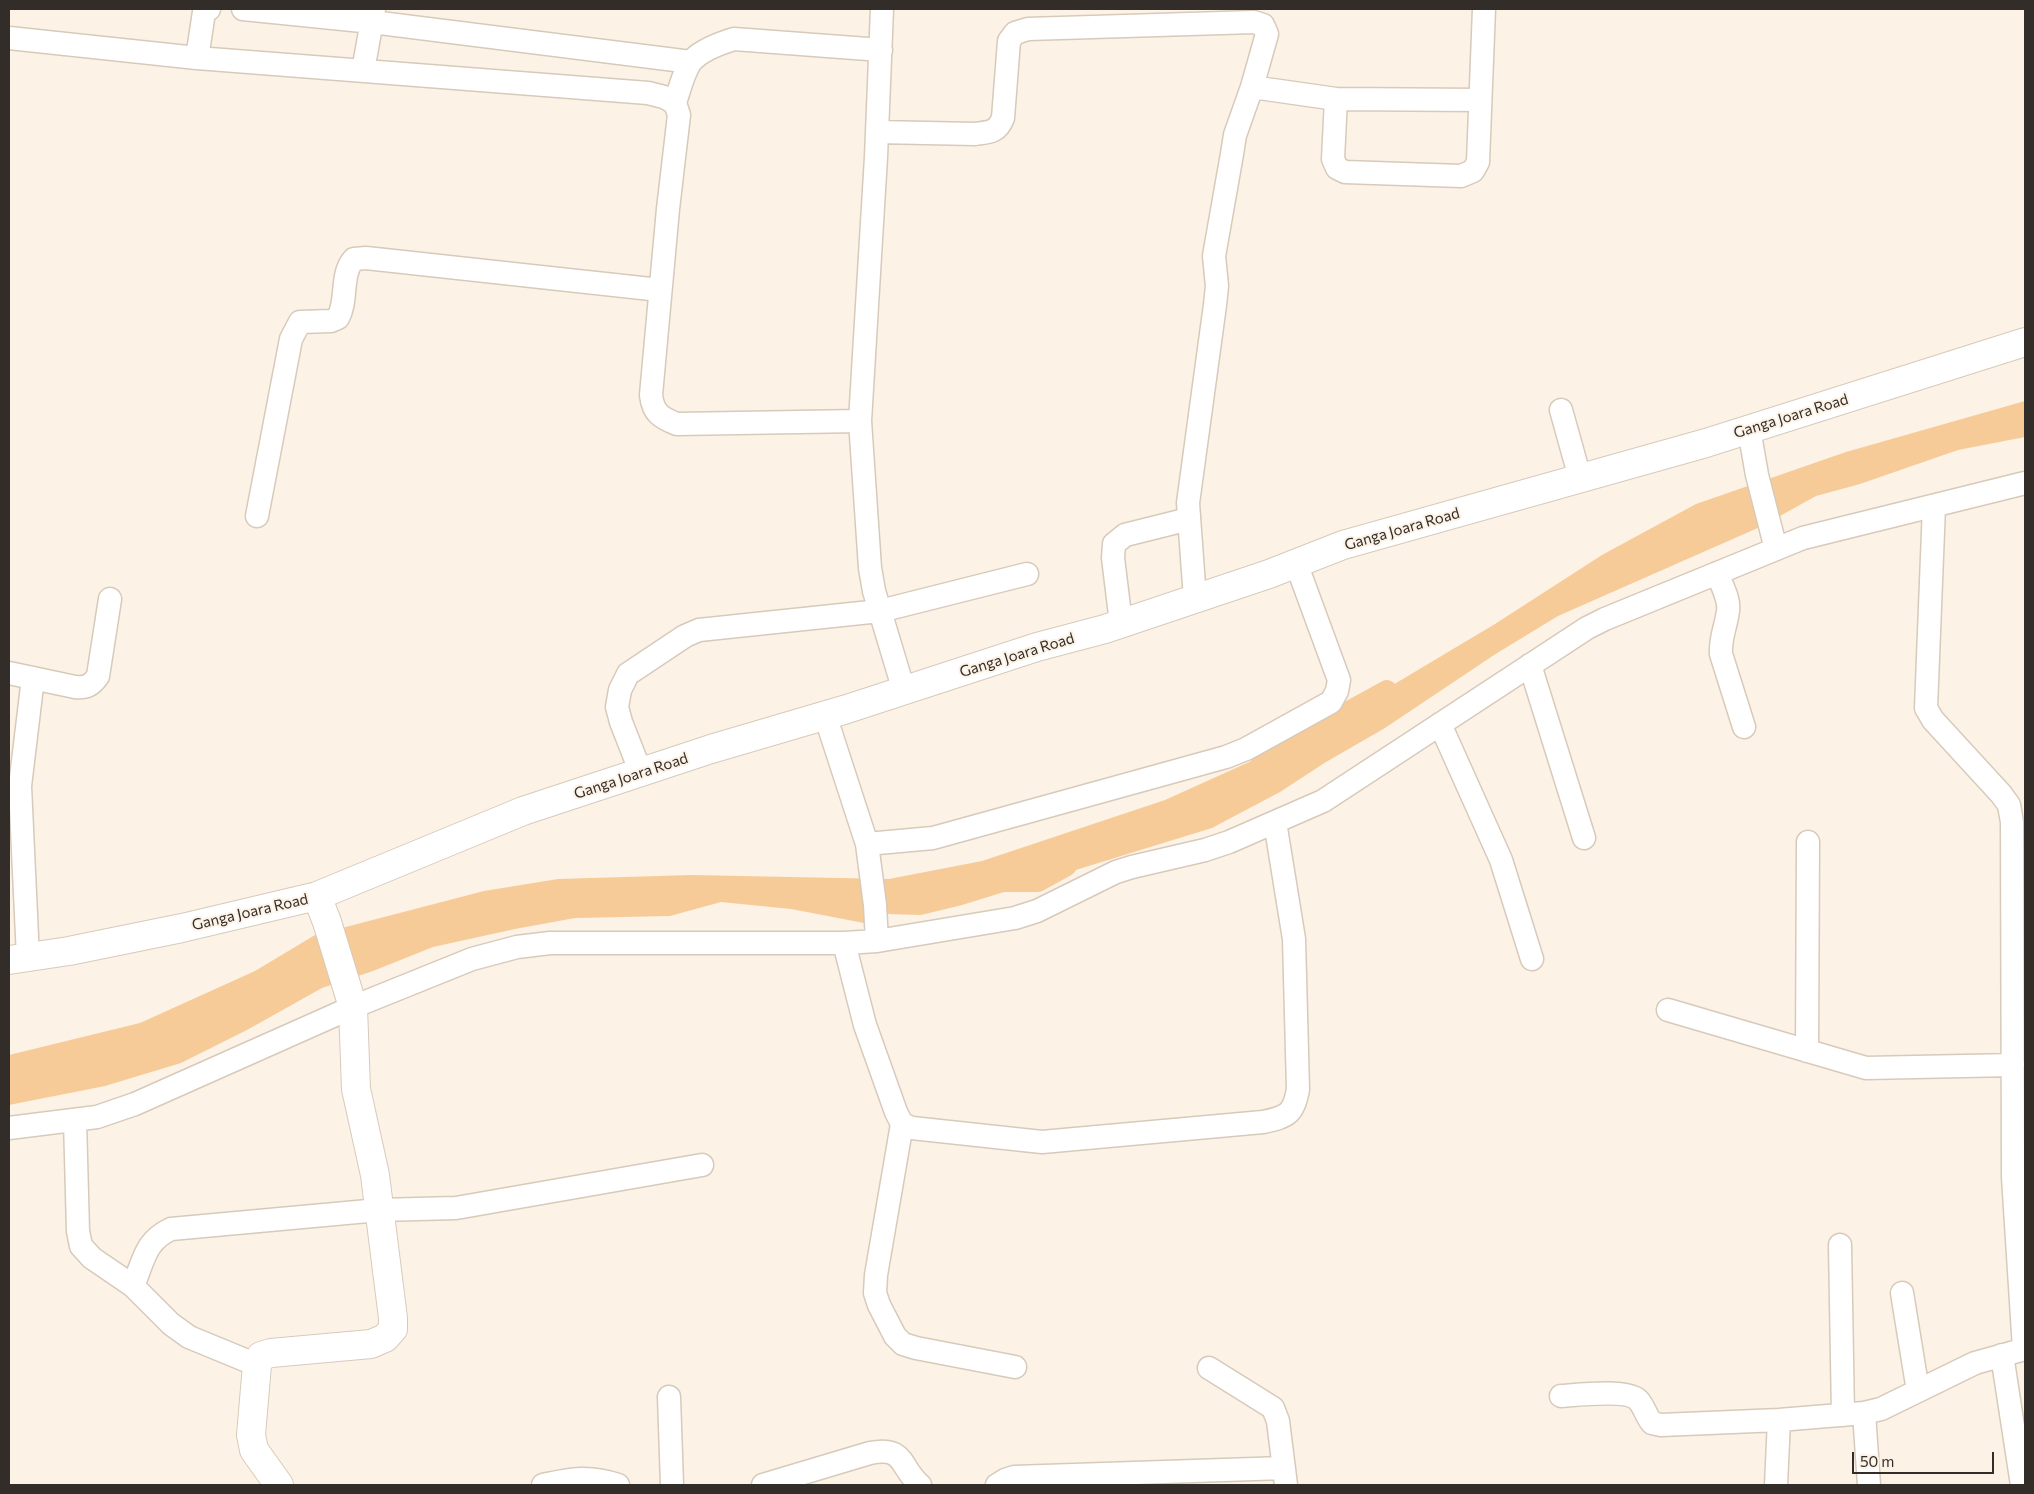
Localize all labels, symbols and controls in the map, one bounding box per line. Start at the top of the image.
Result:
street label: Ganga Joara Road [1731,390,1851,442]
street label: Ganga Joara Road [1342,504,1462,554]
street label: Ganga Joara Road [957,629,1077,681]
street label: Ganga Joara Road [572,749,690,803]
street label: Ganga Joara Road [190,890,310,934]
scale bar [1854,1442,1996,1474]
text: 50 m [1860,1452,1894,1470]

